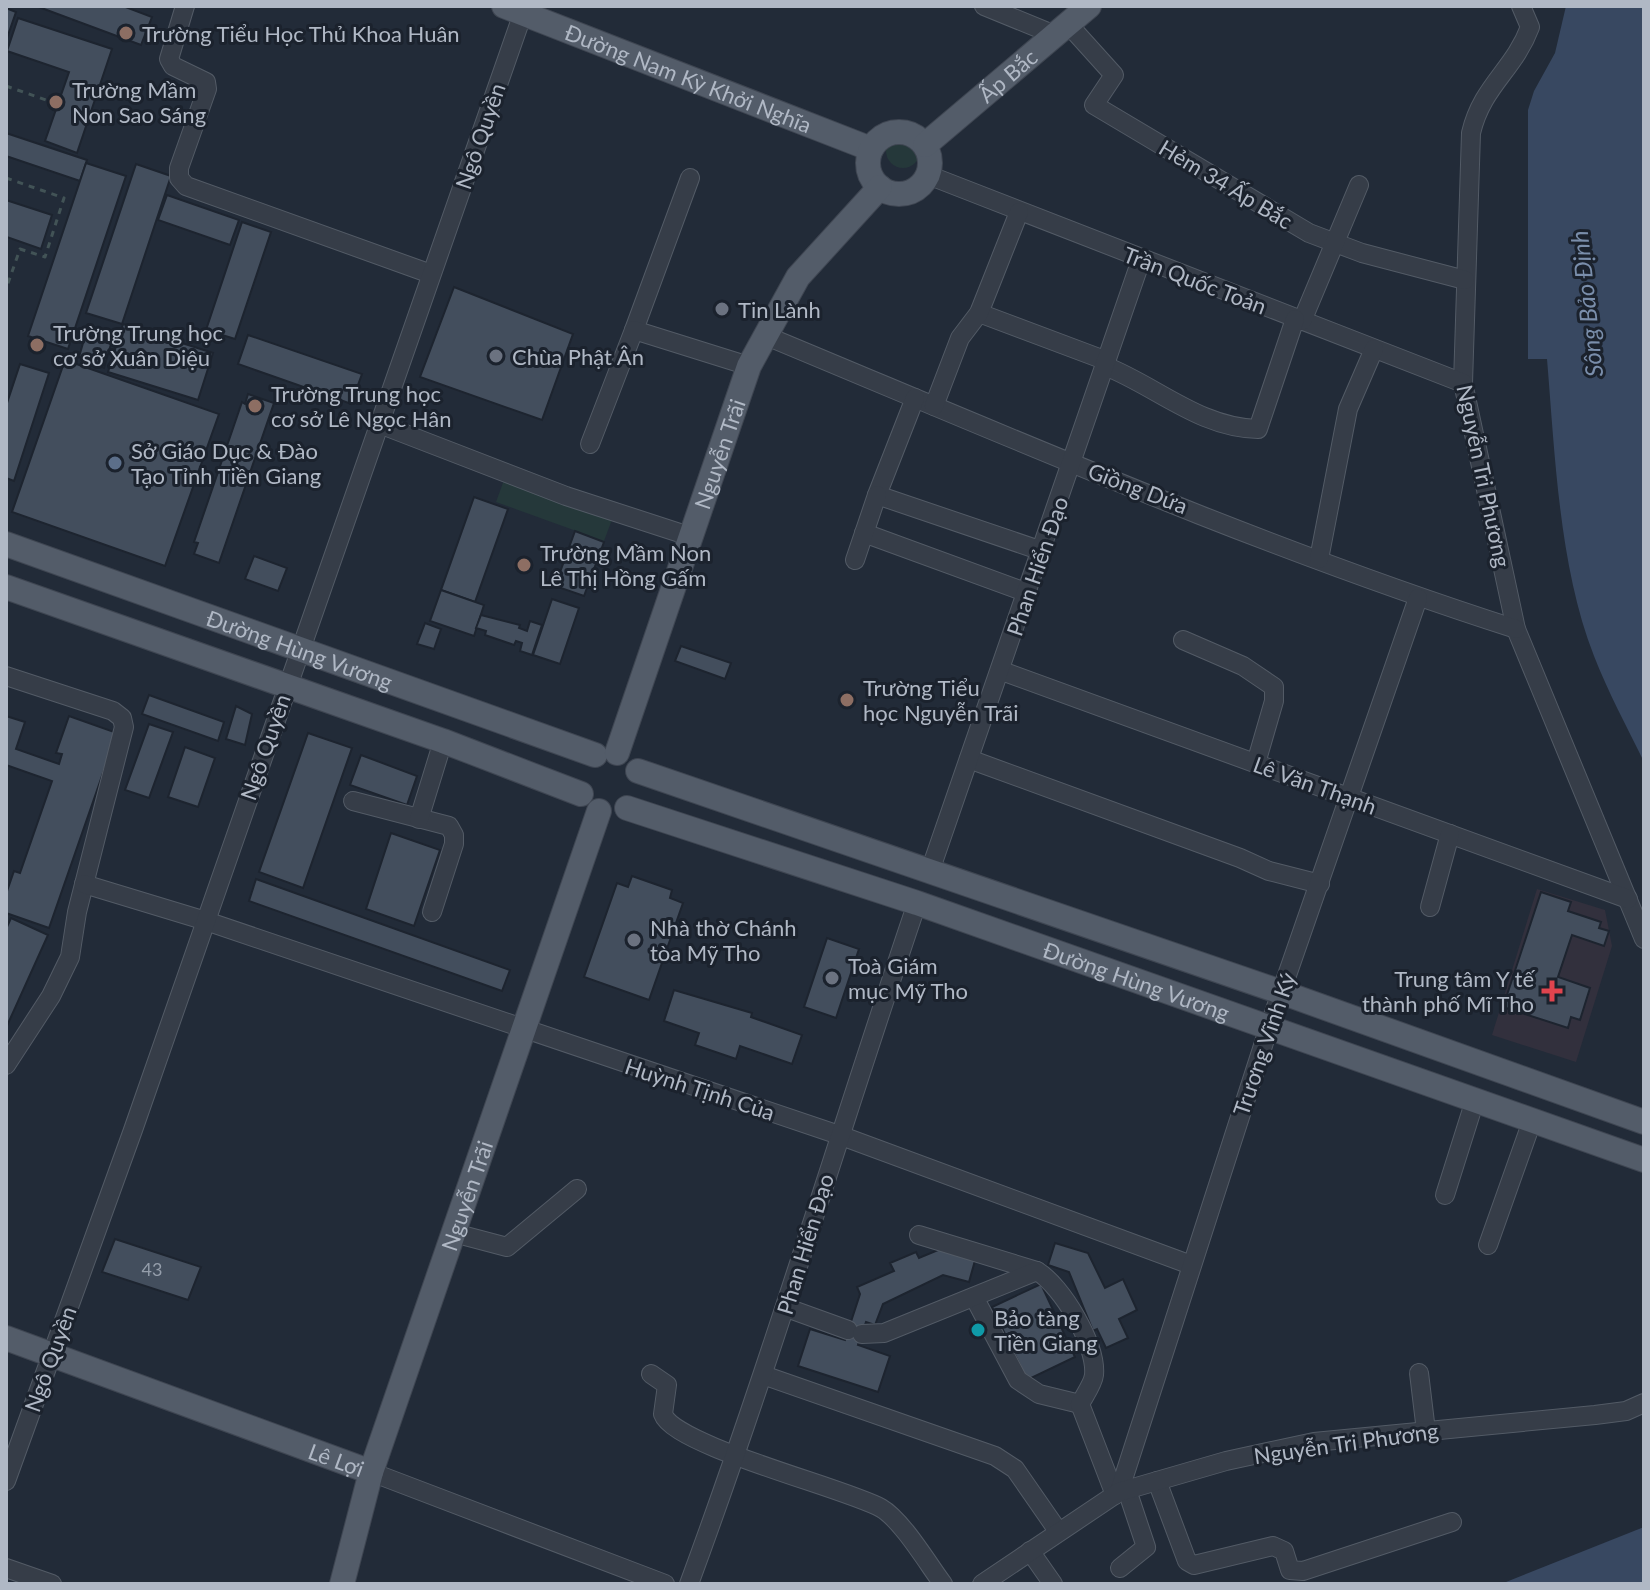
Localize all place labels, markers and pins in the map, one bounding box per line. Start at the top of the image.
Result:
place label: Trường Tiểu Học Thủ Khoa Huân [142,20,460,47]
marker: Trường Tiểu Học Thủ Khoa Huân [117,24,135,42]
place label: Trường Mầm Non Sao Sáng [72,76,206,128]
marker: Trường Mầm Non Sao Sáng [47,93,65,111]
place label: Tin Lành [738,296,821,323]
marker: Tin Lành [713,300,731,318]
place label: Trường Trung học cơ sở Xuân Diệu [53,319,223,371]
marker: Trường Trung học cơ sở Xuân Diệu [28,336,46,354]
place label: Chùa Phật Ân [512,343,644,370]
marker: Chùa Phật Ân [487,347,505,365]
place label: Trường Trung học cơ sở Lê Ngọc Hân [271,380,452,432]
marker: Trường Trung học cơ sở Lê Ngọc Hân [246,397,264,415]
place label: Sở Giáo Dục & Đào Tạo Tỉnh Tiền Giang [131,437,321,489]
marker: Sở Giáo Dục & Đào Tạo Tỉnh Tiền Giang [106,454,124,472]
place label: Trường Mầm Non Lê Thị Hồng Gấm [540,539,711,591]
marker: Trường Mầm Non Lê Thị Hồng Gấm [515,556,533,574]
place label: Trường Tiểu học Nguyễn Trãi [863,674,1019,726]
marker: Trường Tiểu học Nguyễn Trãi [838,691,856,709]
place label: Nhà thờ Chánh tòa Mỹ Tho [650,914,797,966]
marker: Nhà thờ Chánh tòa Mỹ Tho [625,931,643,949]
place label: Toà Giám mục Mỹ Tho [848,952,968,1004]
place label: Trung tâm Y tế thành phố Mĩ Tho [1362,965,1535,1017]
marker: Toà Giám mục Mỹ Tho [823,969,841,987]
marker: Trung tâm Y tế thành phố Mĩ Tho [1541,980,1563,1002]
place label: Bảo tàng Tiền Giang [994,1304,1098,1356]
marker: Bảo tàng Tiền Giang [969,1321,987,1339]

